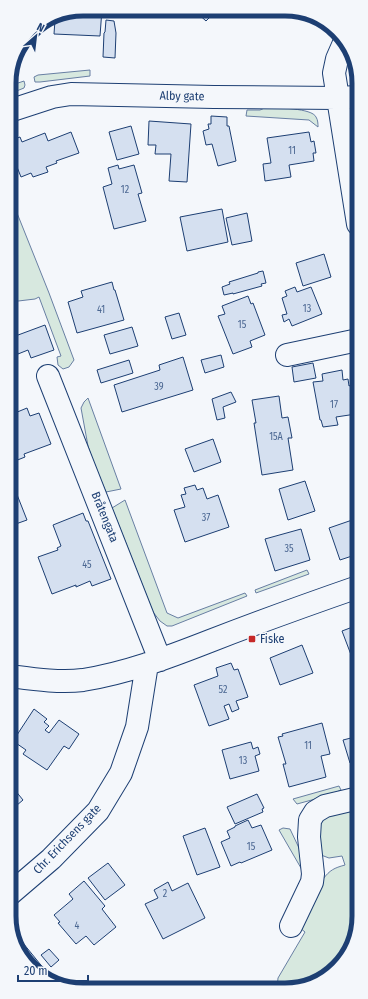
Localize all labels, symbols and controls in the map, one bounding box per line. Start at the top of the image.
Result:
north arrow [16,16,56,56]
text: N [34,20,46,35]
street label: Alby gate [159,89,205,103]
house number: 11 [288,145,296,157]
house number: 12 [121,184,130,196]
house number: 13 [303,303,312,315]
house number: 41 [97,304,105,316]
house number: 15 [238,319,247,331]
house number: 39 [154,381,164,393]
house number: 17 [330,399,338,411]
house number: 15A [269,431,284,443]
street label: Bråtengata [89,490,122,544]
house number: 37 [202,512,210,524]
house number: 35 [284,543,294,555]
house number: 45 [82,559,92,571]
place label: Fiske [260,632,285,646]
marker: Fiske [247,634,257,644]
house number: 52 [219,684,228,696]
house number: 11 [304,740,312,752]
house number: 13 [239,755,248,767]
street label: Chr. Erichsens gate [30,801,104,877]
house number: 15 [247,841,256,853]
house number: 2 [163,888,168,900]
house number: 4 [75,920,80,932]
scale bar [18,957,88,983]
text: 20 m [24,964,48,978]

